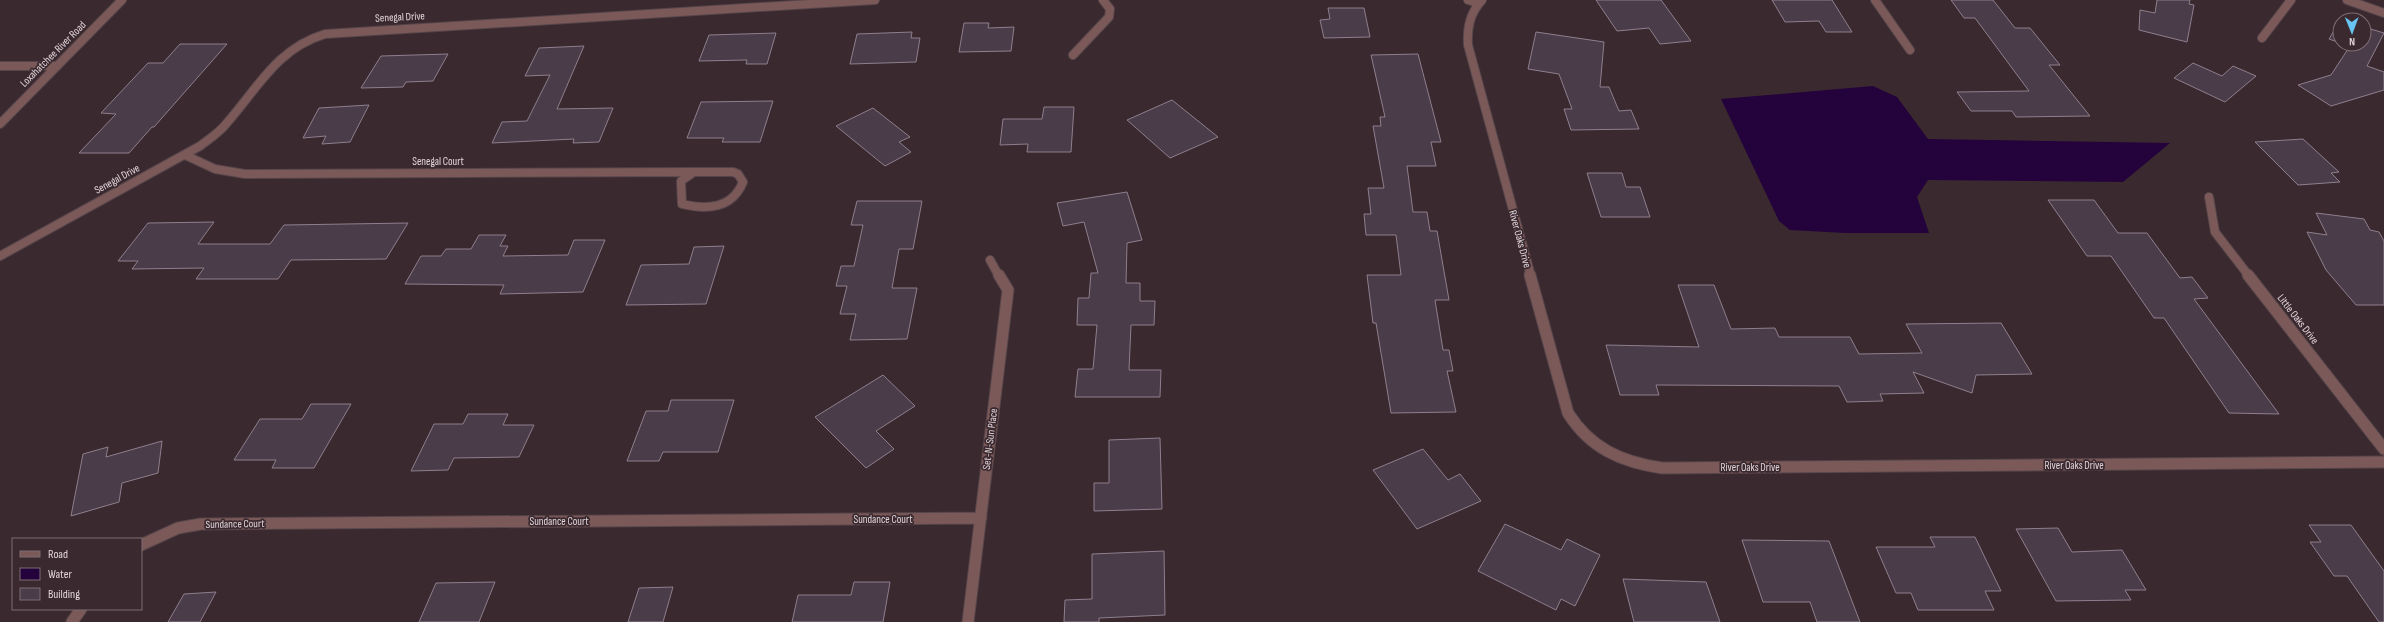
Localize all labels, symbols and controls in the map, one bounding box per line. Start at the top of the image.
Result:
street label: Senegal Drive [375,9,425,25]
north arrow [2332,12,2372,52]
street label: Loxahatchee River Road [17,18,89,90]
text: N [2349,35,2355,48]
street label: Senegal Court [412,155,464,168]
street label: Senegal Drive [92,161,142,197]
street label: River Oaks Drive [1506,209,1534,269]
street label: Little Oaks Drive [2275,292,2321,346]
street label: Set-N-Sun Place [980,408,1000,470]
street label: River Oaks Drive [2044,459,2104,472]
street label: River Oaks Drive [1720,461,1780,474]
street label: Sundance Court [853,513,913,526]
street label: Sundance Court [529,515,589,528]
street label: Sundance Court [205,517,265,531]
legend [12,538,142,610]
text: Road [48,547,68,562]
text: Water [48,567,72,582]
text: Building [48,587,80,602]

